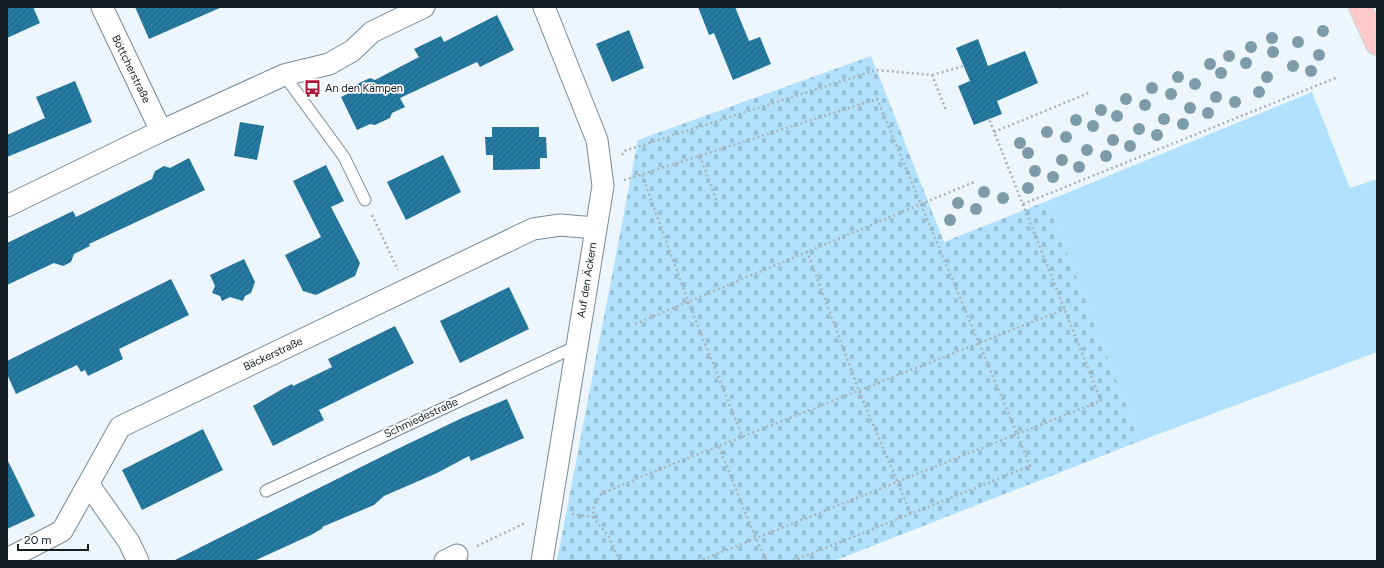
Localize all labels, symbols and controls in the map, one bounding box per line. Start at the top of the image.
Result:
street label: Böttcherstraße [109,33,153,105]
bus stop icon: An den Kämpen [302,78,322,98]
place label: An den Kämpen [325,82,403,95]
street label: Auf den Äckern [575,241,599,319]
street label: Bäckerstraße [241,335,305,373]
street label: Schmiedestraße [382,395,460,441]
scale bar [18,526,88,552]
text: 20 m [24,533,52,547]

